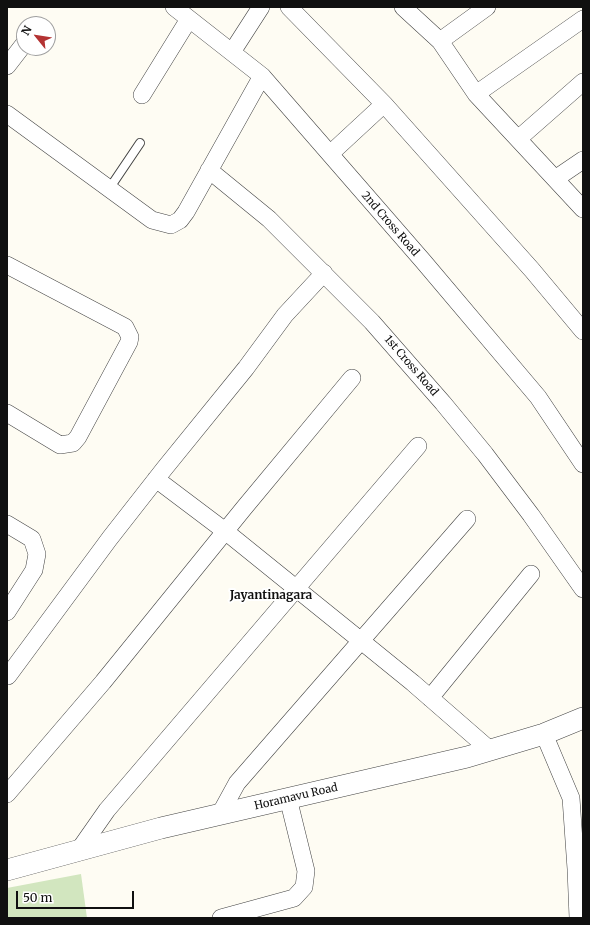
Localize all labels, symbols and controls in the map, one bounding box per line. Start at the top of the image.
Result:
north arrow [16,16,56,56]
text: N [18,23,35,38]
street label: 2nd Cross Road [358,189,422,259]
street label: 1st Cross Road [381,333,441,399]
district label: Jayantinagara [230,589,312,603]
street label: Horamavu Road [253,781,339,813]
scale bar [18,883,136,909]
text: 50 m [23,890,52,905]

